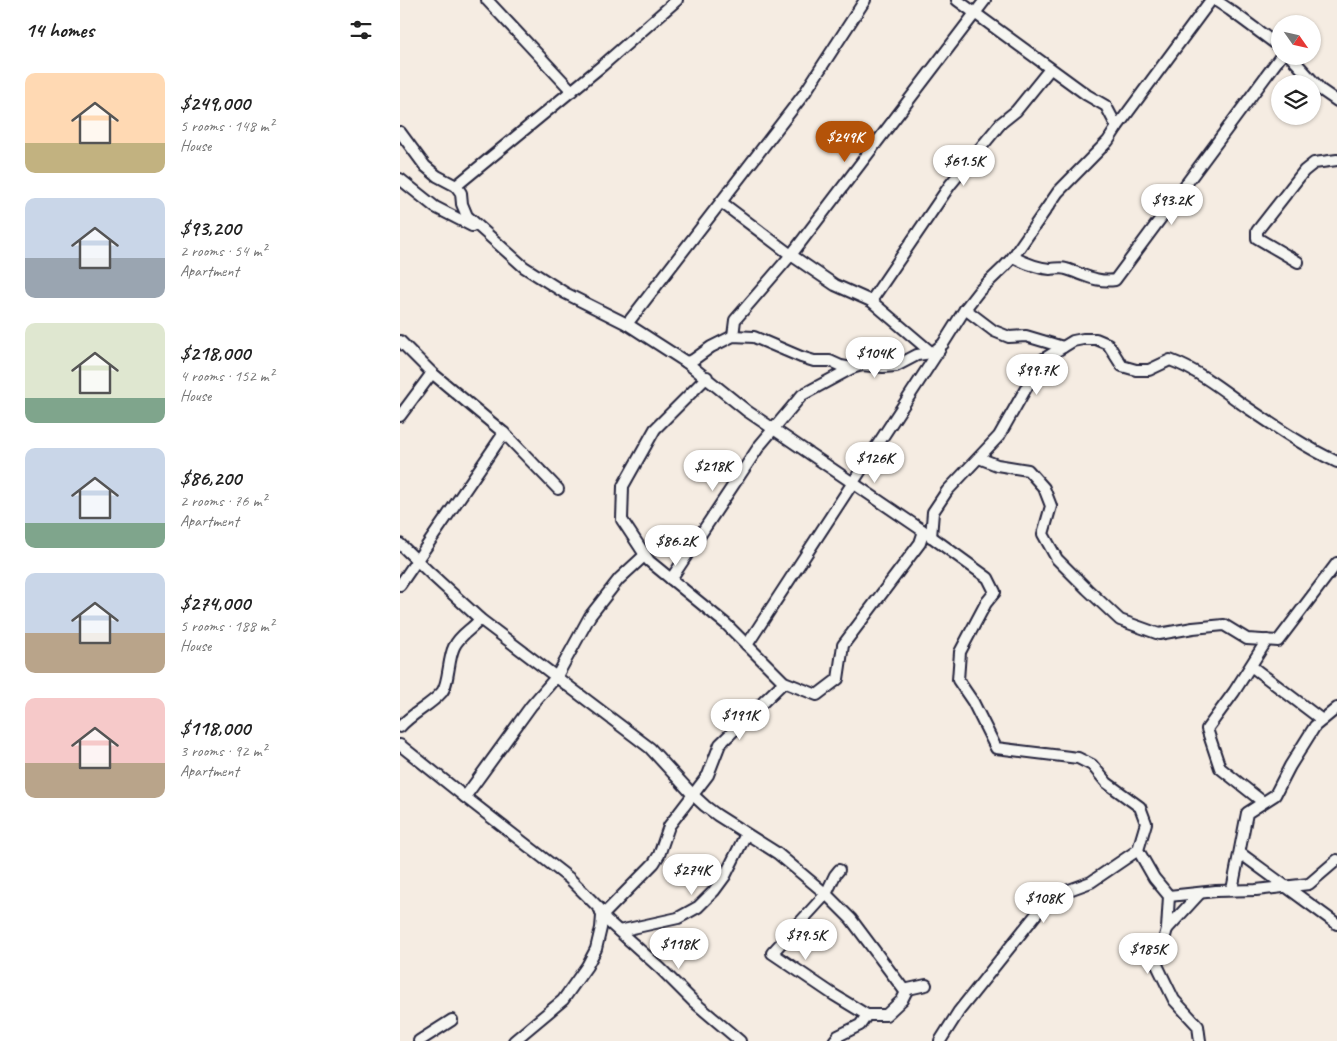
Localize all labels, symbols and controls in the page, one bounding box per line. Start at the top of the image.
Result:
north arrow [1271,15,1321,65]
map controls [1271,15,1321,125]
icon: filters [347,16,375,44]
text: 14 homes [25,17,94,43]
button: layers [1271,75,1321,125]
text: $249,000 [180,90,250,116]
icon: home [65,93,125,153]
text: 5 rooms · 148 m² [180,116,274,136]
pin: $249K [810,120,880,163]
text: $249K [827,127,863,147]
text: House [180,136,211,156]
pin: $61.5K [923,144,1005,187]
text: $61.5K [944,151,984,171]
pin: $93.2K [1131,184,1213,226]
text: $93.2K [1152,190,1192,210]
text: $93,200 [180,215,241,241]
icon: home [65,218,125,278]
text: 2 rooms · 54 m² [180,241,266,261]
text: Apartment [180,261,239,281]
pin: $104K [840,336,910,379]
text: $218,000 [180,340,250,366]
icon: home [65,343,125,403]
text: $104K [857,343,893,363]
pin: $99.7K [996,354,1078,396]
text: $99.7K [1017,360,1057,380]
text: 4 rooms · 152 m² [180,366,274,386]
text: House [180,386,211,406]
pin: $126K [840,442,910,484]
text: $126K [856,448,894,468]
pin: $218K [678,450,748,492]
text: $218K [695,456,731,476]
text: $86,200 [180,465,241,491]
icon: home [65,468,125,528]
text: 2 rooms · 76 m² [180,491,266,511]
text: Apartment [180,511,239,531]
pin: $86.2K [635,524,717,567]
text: $86.2K [656,531,696,551]
text: $274,000 [180,590,250,616]
icon: home [65,593,125,653]
text: 5 rooms · 188 m² [180,616,274,636]
text: House [180,636,211,656]
pin: $191K [705,698,775,741]
text: $191K [722,705,758,725]
text: $118,000 [180,715,250,741]
icon: home [65,718,125,778]
text: 3 rooms · 92 m² [180,741,266,761]
text: Apartment [180,761,239,781]
pin: $274K [657,854,727,896]
text: $274K [674,860,710,880]
pin: $108K [1009,882,1079,924]
text: $108K [1026,888,1062,908]
pin: $79.5K [765,918,847,961]
text: $79.5K [786,925,826,945]
pin: $118K [644,928,714,970]
pin: $185K [1113,932,1183,975]
text: $118K [661,934,697,954]
text: $185K [1130,939,1166,959]

